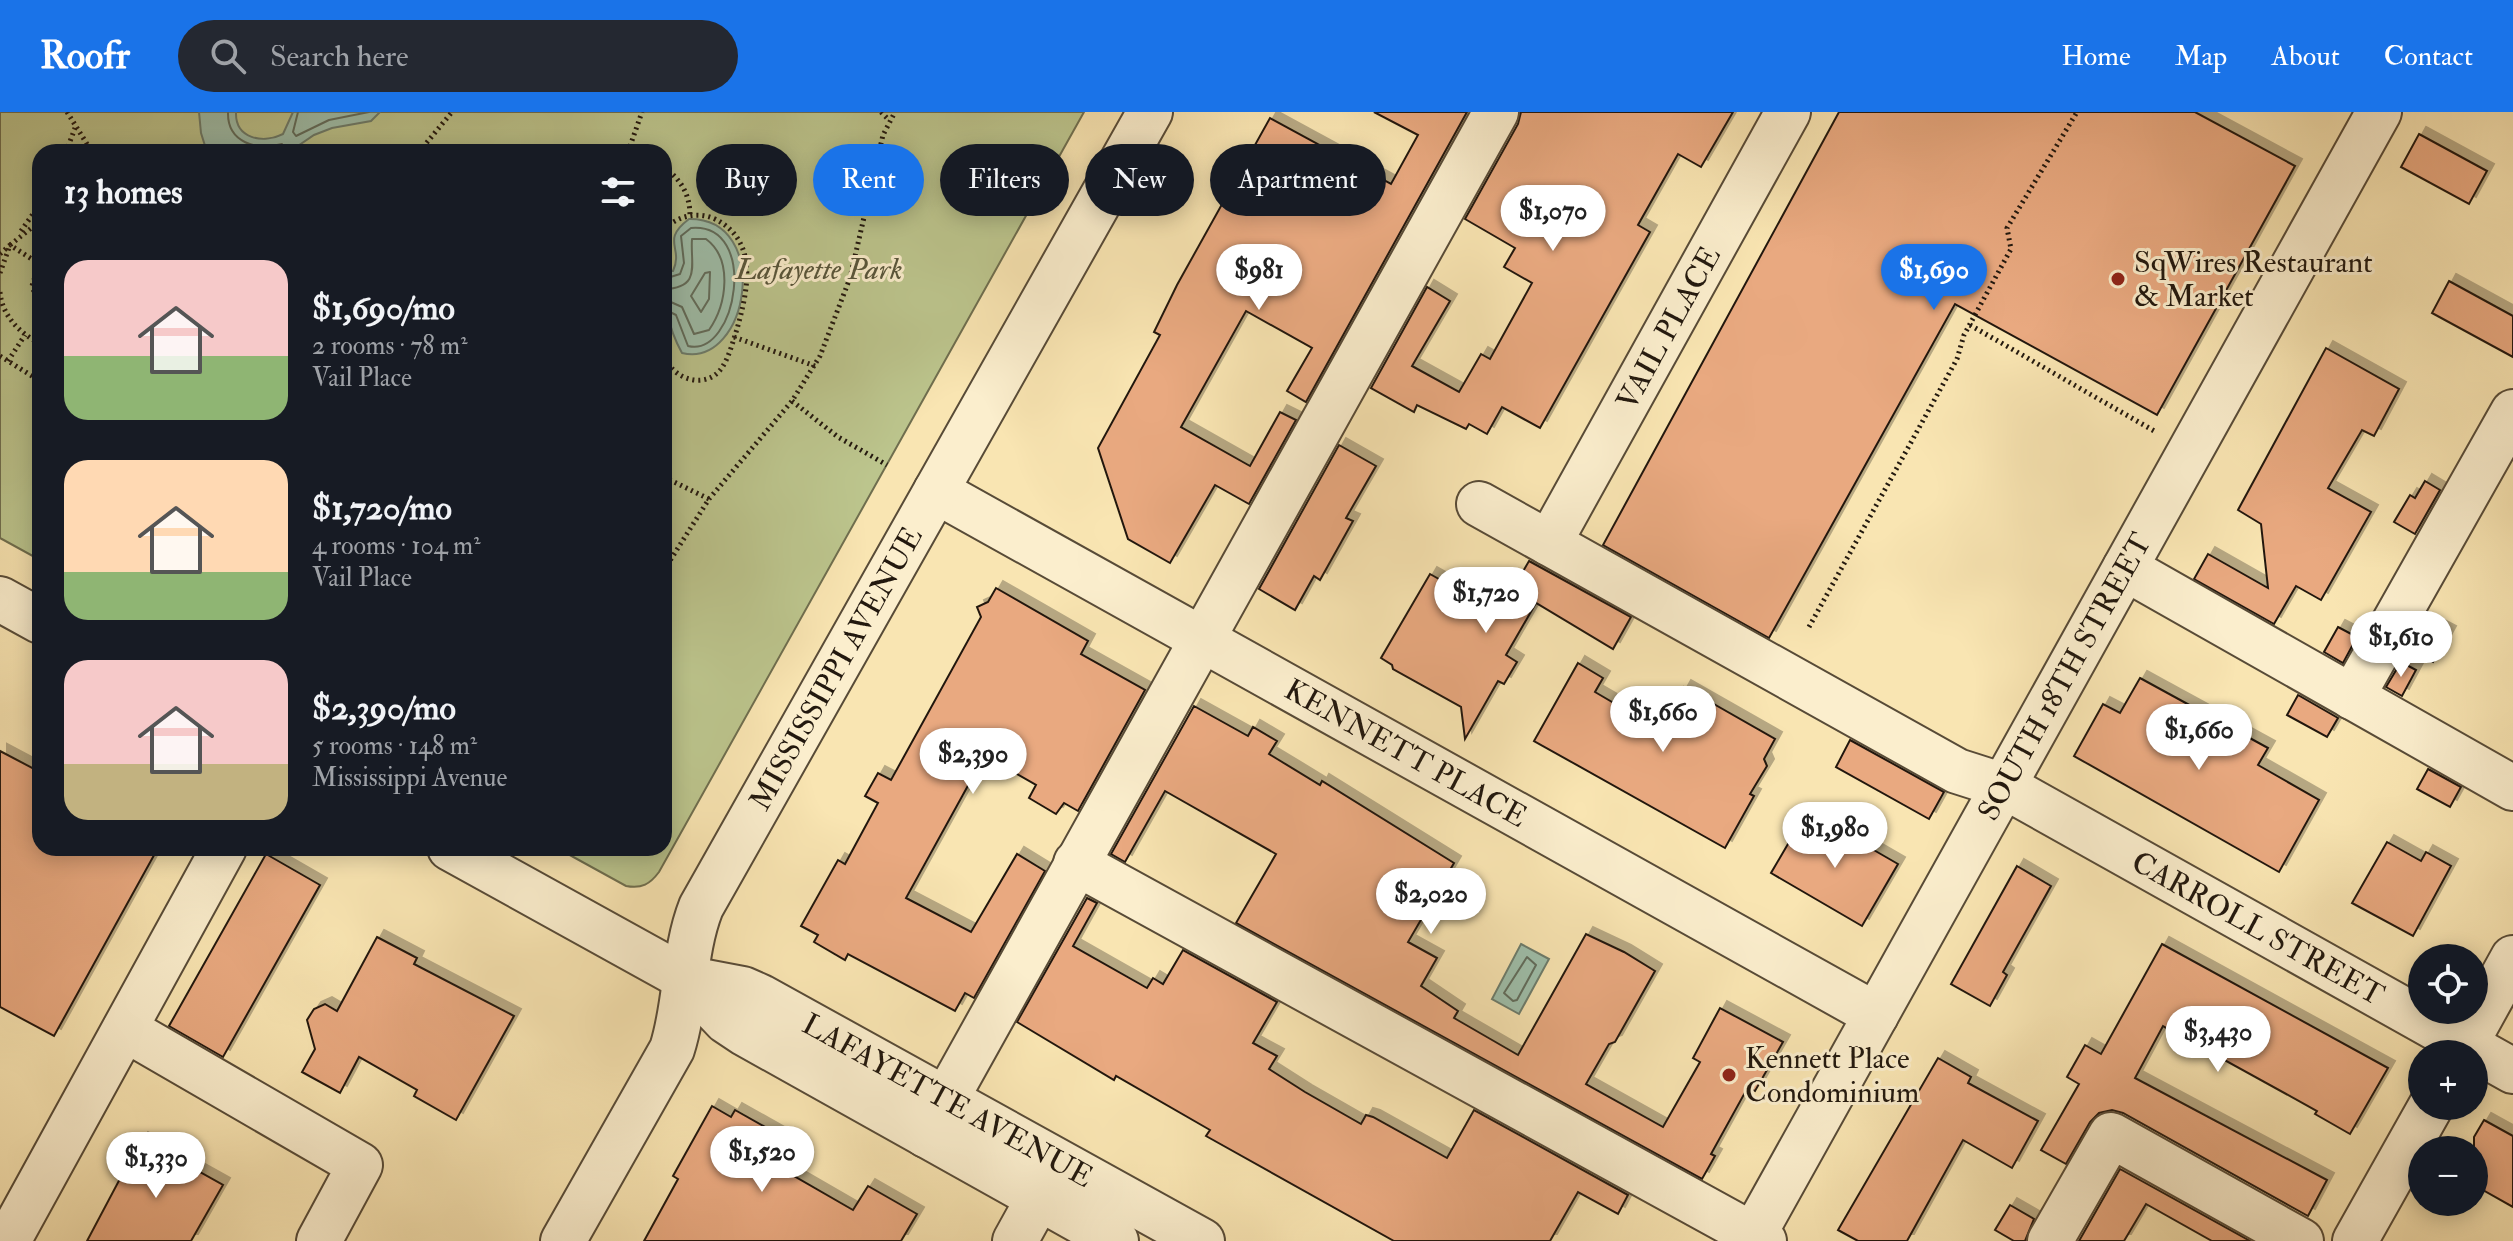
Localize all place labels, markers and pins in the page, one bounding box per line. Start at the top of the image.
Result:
pin: $1,070 [1488,185,1618,253]
pin: $981 [1212,244,1306,312]
pin: $1,690 [1869,244,1999,312]
place label: SqWires Restaurant & Market [2134,244,2373,315]
marker: SqWires Restaurant & Market [2109,270,2127,288]
pin: $1,720 [1421,567,1551,635]
pin: $1,610 [2336,611,2466,679]
pin: $1,660 [1598,686,1728,754]
pin: $1,660 [2134,704,2264,772]
pin: $2,390 [908,728,1038,796]
pin: $1,980 [1770,802,1900,870]
pin: $2,020 [1366,868,1496,936]
pin: $3,430 [2153,1006,2283,1074]
place label: Kennett Place Condominium [1745,1040,1919,1111]
marker: Kennett Place Condominium [1720,1066,1738,1084]
pin: $1,520 [697,1126,827,1194]
pin: $1,330 [91,1132,221,1200]

